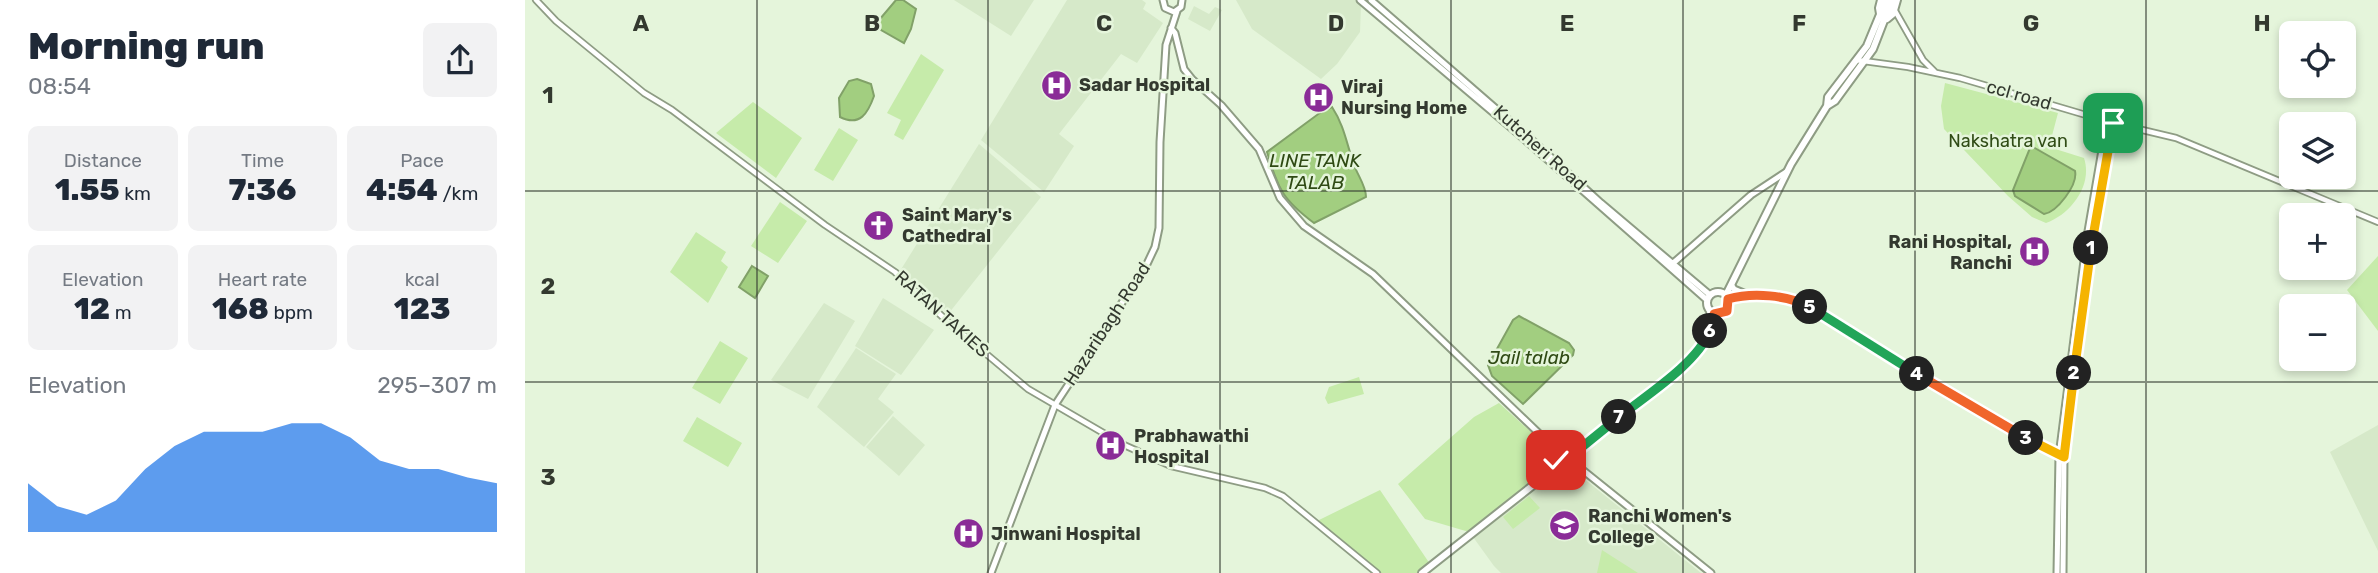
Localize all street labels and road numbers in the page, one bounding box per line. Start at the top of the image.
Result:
street label: ccl road [1984,75,2054,115]
street label: Kutcheri Road [1489,100,1591,196]
street label: Hazaribagh Road [1059,258,1155,390]
street label: RATAN TAKIES [890,266,994,362]

